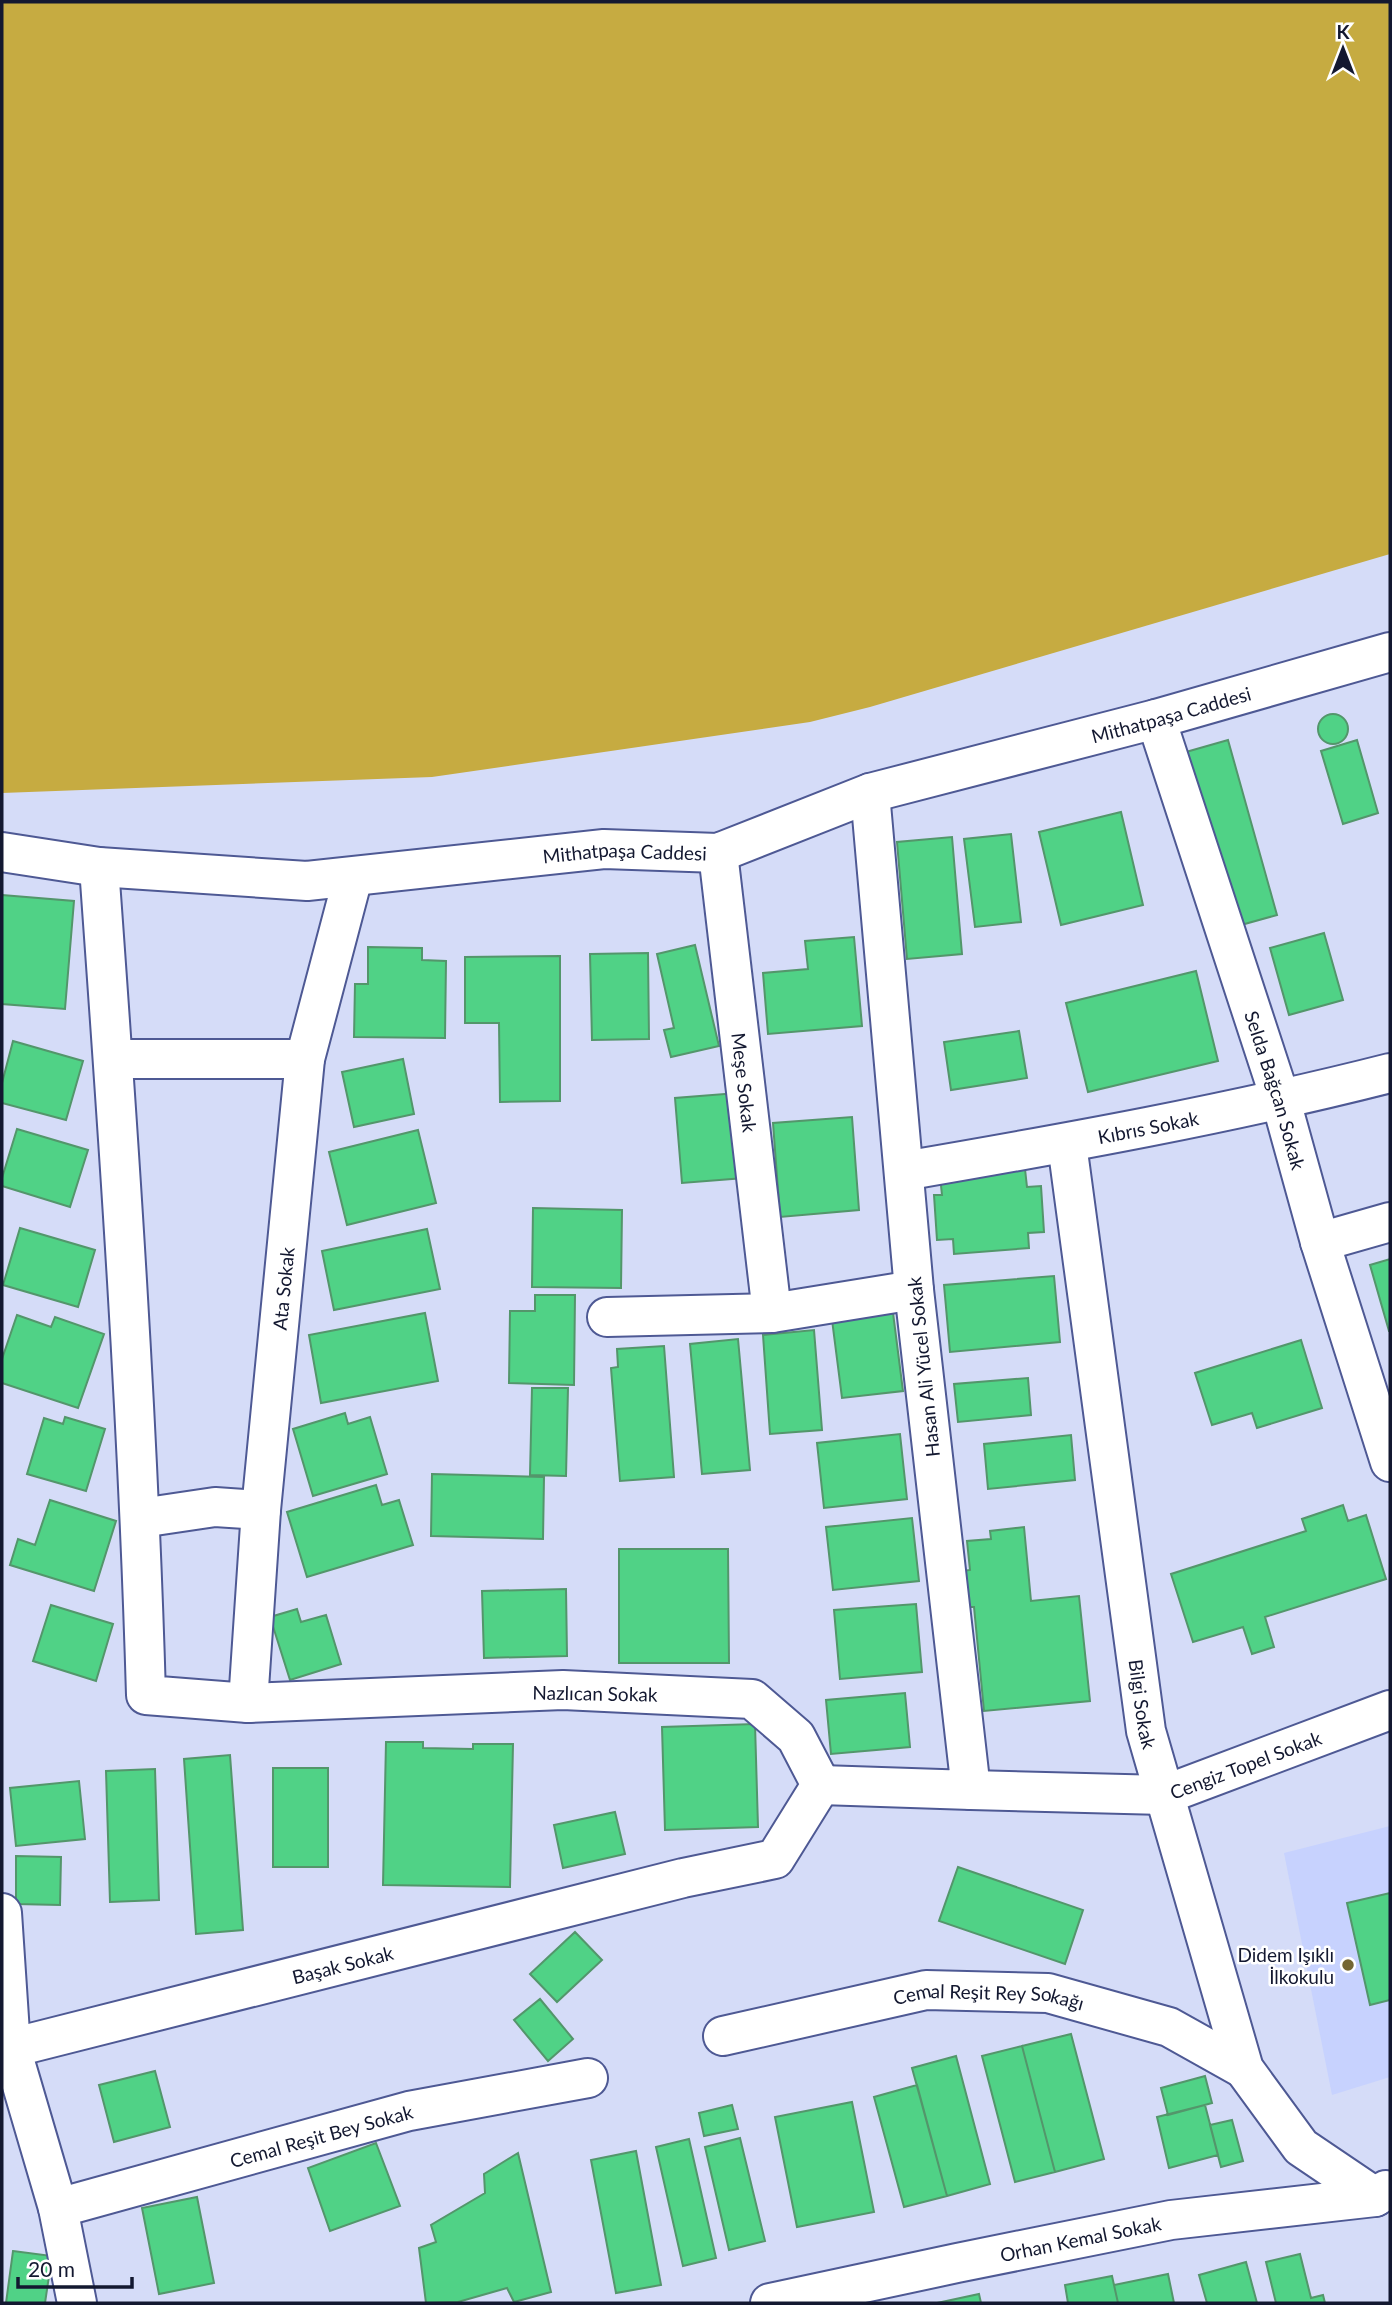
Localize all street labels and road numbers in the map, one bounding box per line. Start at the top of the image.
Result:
street label: Mithatpaşa Caddesi [1089,681,1253,747]
street label: Mithatpaşa Caddesi [541,837,707,867]
street label: Selda Bağcan Sokak [1241,1008,1311,1172]
street label: Meşe Sokak [728,1031,762,1134]
street label: Kıbrıs Sokak [1096,1105,1201,1148]
street label: Ata Sokak [267,1246,298,1331]
street label: Hasan Ali Yücel Sokak [902,1275,944,1458]
street label: Bilgi Sokak [1125,1658,1162,1752]
street label: Nazlıcan Sokak [532,1680,658,1706]
street label: Cengiz Topel Sokak [1166,1725,1325,1803]
street label: Başak Sokak [289,1940,396,1988]
street label: Cemal Reşit Rey Sokağı [891,1978,1087,2014]
street label: Cemal Reşit Bey Sokak [227,2099,416,2172]
street label: Orhan Kemal Sokak [998,2211,1163,2266]

